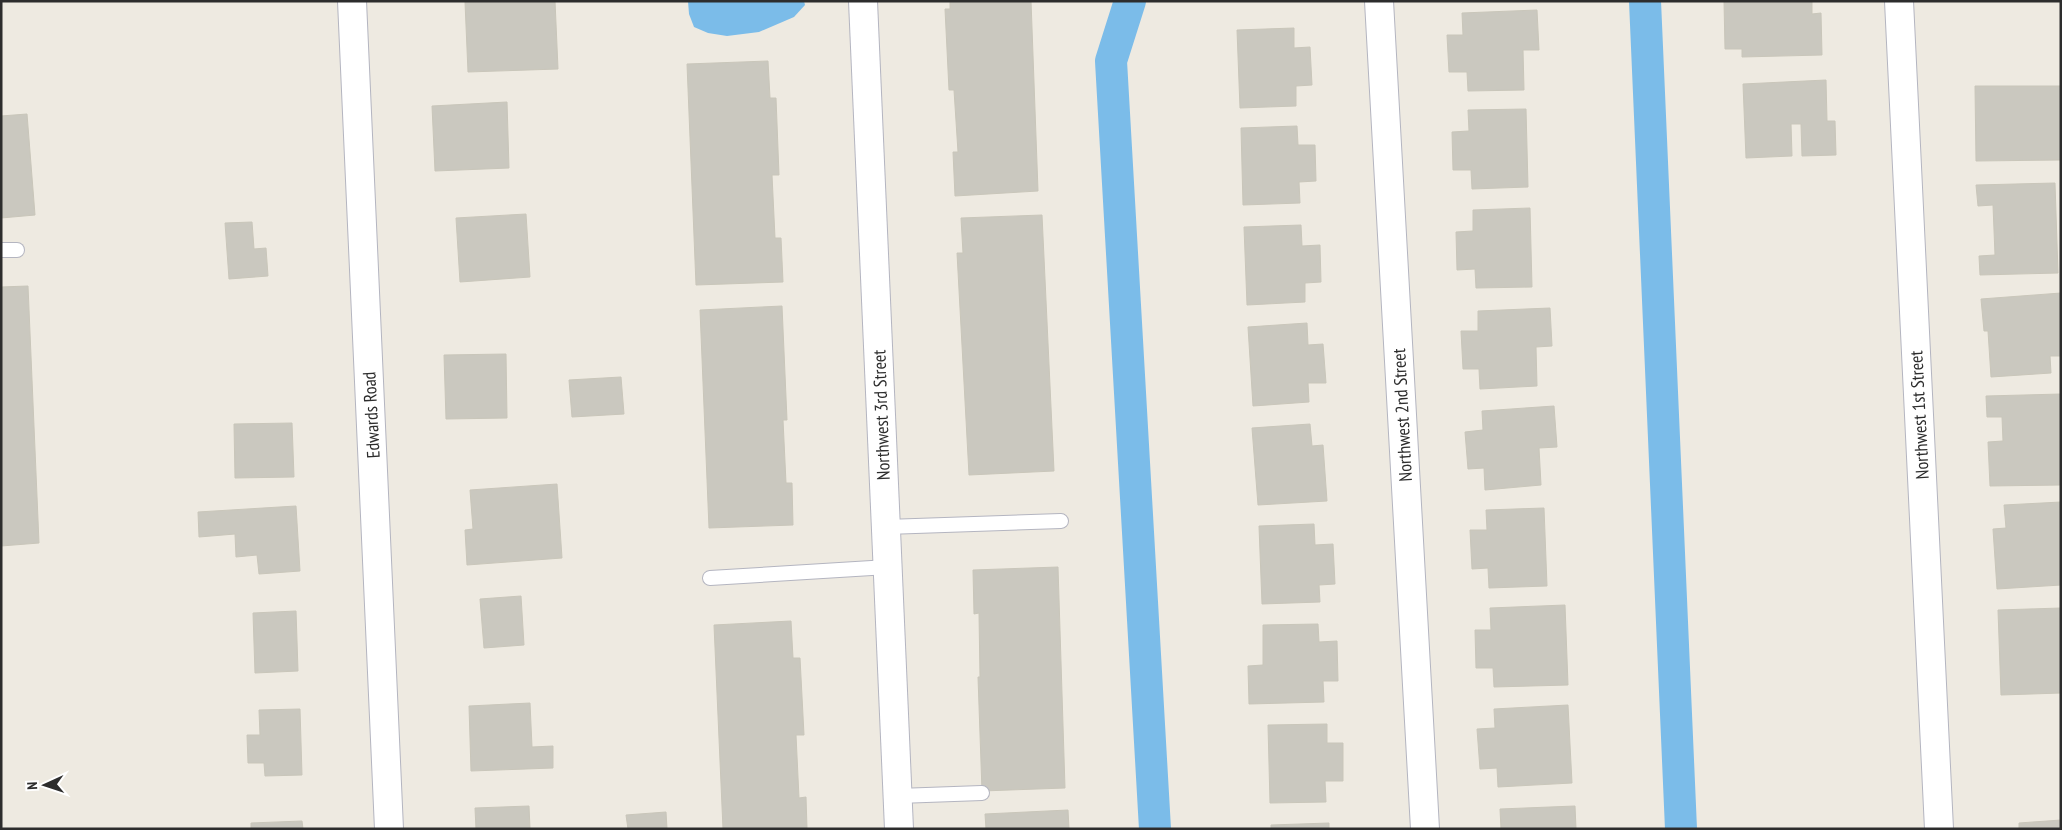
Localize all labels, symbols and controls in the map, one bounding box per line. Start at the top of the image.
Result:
street label: Northwest 2nd Street [1387,348,1417,482]
street label: Northwest 3rd Street [867,349,895,481]
street label: Northwest 1st Street [1904,350,1934,480]
street label: Edwards Road [357,371,385,459]
north arrow [20,760,70,810]
text: N [23,781,41,790]

